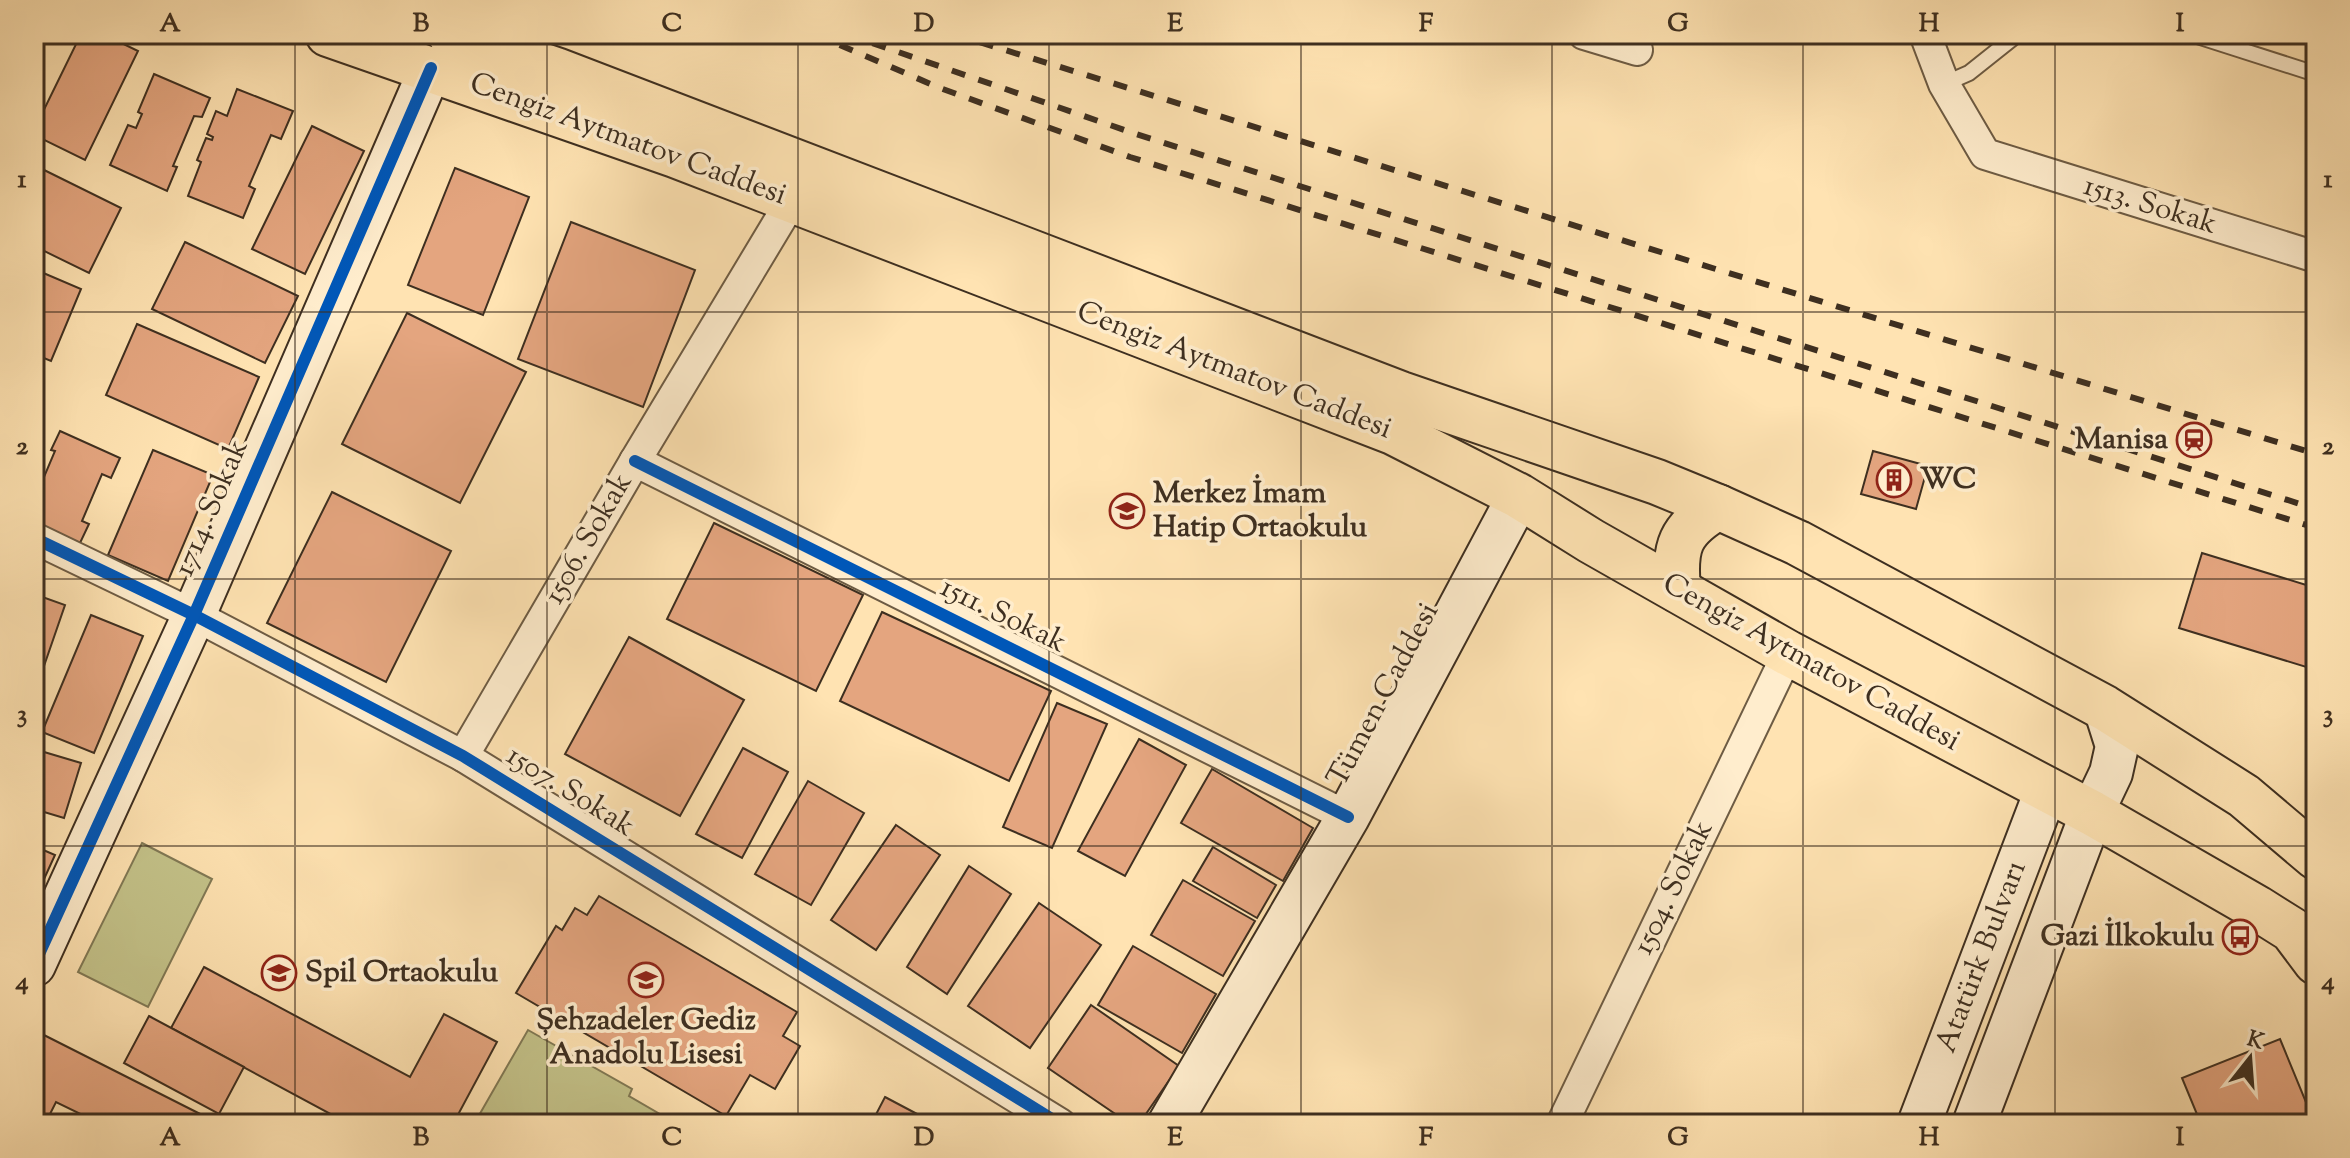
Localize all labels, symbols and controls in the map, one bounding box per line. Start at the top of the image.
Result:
text: A [159,6,181,43]
text: B [413,6,430,43]
text: C [662,6,682,43]
text: D [914,6,934,43]
text: E [1167,6,1183,43]
text: F [1419,6,1434,43]
text: G [1667,6,1689,43]
text: H [1919,6,1940,43]
text: I [2176,6,2185,43]
street label: Cengiz Aytmatov Caddesi [463,63,793,217]
text: 1 [18,162,27,199]
text: 1 [2324,162,2333,199]
street label: 1513. Sokak [2078,165,2222,247]
street label: Cengiz Aytmatov Caddesi [1070,291,1398,451]
place label: Manisa [2075,419,2168,462]
station icon: Manisa [2175,421,2213,459]
text: 2 [16,429,29,466]
text: 2 [2322,429,2335,466]
street label: 1714. Sokak [164,433,260,583]
place label: WC [1920,459,1977,502]
building icon: WC [1875,461,1913,499]
street label: 1506. Sokak [534,465,644,613]
place label: Merkez İmam Hatip Ortaokulu [1153,473,1368,550]
school or university icon: Merkez İmam Hatip Ortaokulu [1108,492,1146,530]
street label: Cengiz Aytmatov Caddesi [1654,563,1968,763]
street label: 1511. Sokak [933,567,1073,665]
street label: Tümen Caddesi [1317,595,1451,795]
text: 3 [17,697,27,734]
text: 3 [2323,697,2333,734]
street label: 1507. Sokak [497,735,643,849]
street label: 1504. Sokak [1623,814,1725,962]
street label: Atatürk Bulvarı [1926,855,2038,1059]
place label: Gazi İlkokulu [2040,916,2215,959]
bus stop icon: Gazi İlkokulu [2221,918,2259,956]
place label: Spil Ortaokulu [305,952,499,995]
school or university icon: Spil Ortaokulu [260,954,298,992]
school or university icon: Şehzadeler Gediz Anadolu Lisesi [627,961,665,999]
text: 4 [14,964,29,1001]
text: 4 [2320,964,2335,1001]
place label: Şehzadeler Gediz Anadolu Lisesi [536,1000,756,1077]
north arrow [2210,1018,2290,1098]
text: K [2243,1024,2267,1059]
text: A [159,1120,181,1157]
text: B [413,1120,430,1157]
text: C [662,1120,682,1157]
text: D [914,1120,934,1157]
text: E [1167,1120,1183,1157]
text: F [1419,1120,1434,1157]
text: G [1667,1120,1689,1157]
text: H [1919,1120,1940,1157]
text: I [2176,1120,2185,1157]

